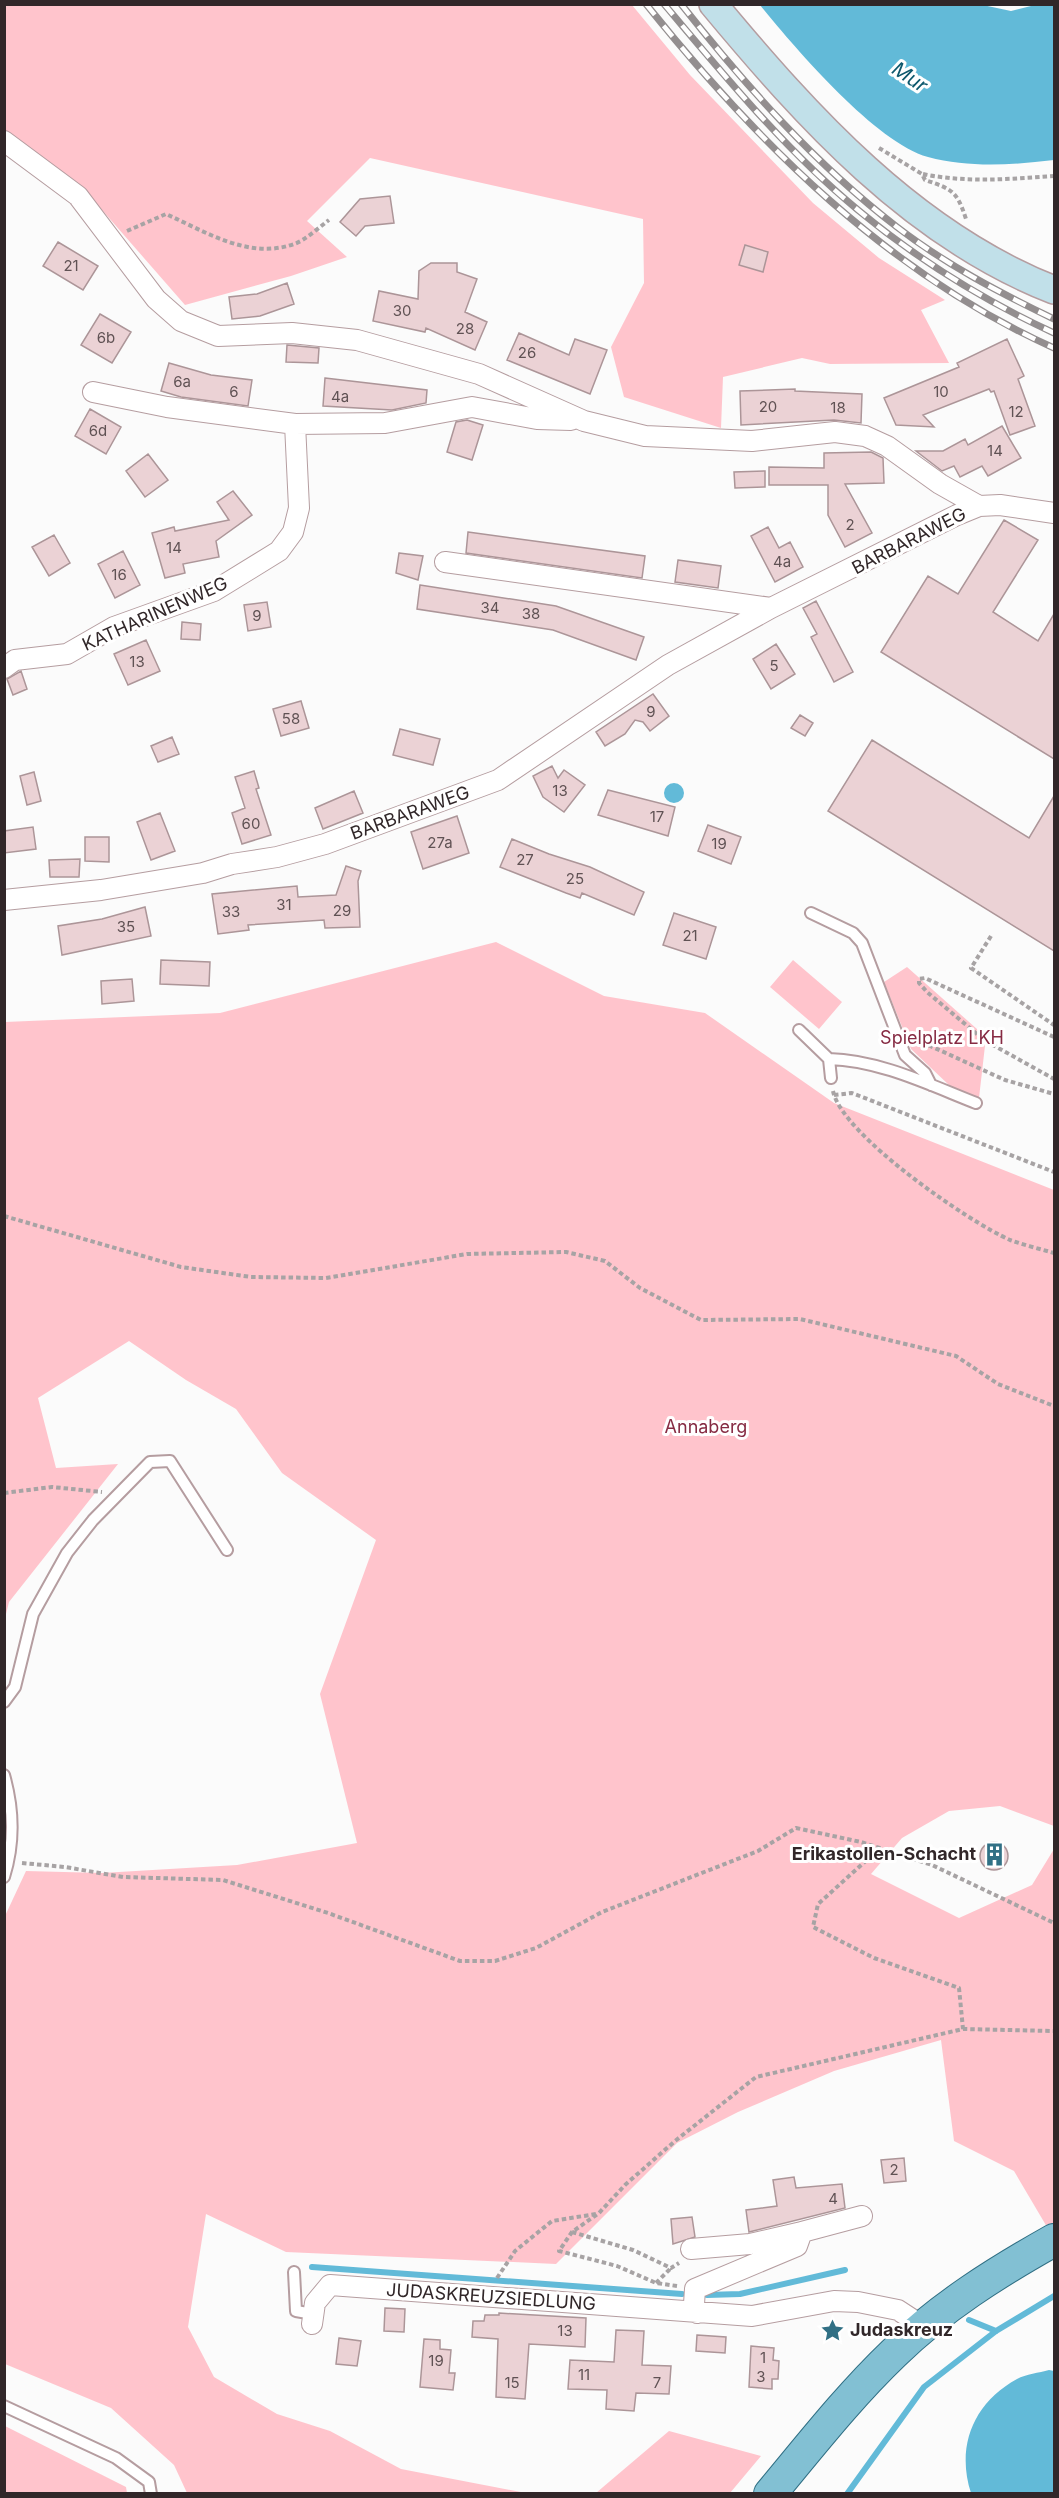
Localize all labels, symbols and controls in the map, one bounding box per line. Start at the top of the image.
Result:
water label: Mur [888,57,933,98]
house number: 21 [63,256,79,275]
house number: 30 [393,301,411,320]
house number: 28 [456,319,474,338]
house number: 6b [97,328,115,347]
house number: 26 [518,343,536,362]
house number: 6a [173,372,191,391]
house number: 6 [229,382,239,401]
house number: 10 [933,382,949,401]
house number: 4a [331,387,349,406]
house number: 20 [759,397,777,416]
house number: 18 [830,398,846,417]
house number: 12 [1008,402,1024,421]
house number: 6d [89,421,107,440]
house number: 14 [987,441,1003,460]
street label: BARBARAWEG [848,503,969,578]
house number: 2 [845,515,855,534]
house number: 14 [166,538,182,557]
house number: 4a [773,552,791,571]
house number: 16 [111,565,127,584]
street label: KATHARINENWEG [79,572,231,655]
house number: 34 [481,598,499,617]
house number: 38 [522,604,540,623]
house number: 9 [252,606,262,625]
house number: 13 [129,652,145,671]
house number: 5 [769,656,779,675]
house number: 9 [646,702,656,721]
house number: 58 [282,709,300,728]
street label: BARBARAWEG [348,781,472,844]
house number: 13 [552,781,568,800]
house number: 17 [650,807,664,826]
house number: 60 [242,814,260,833]
house number: 27a [427,833,453,852]
house number: 19 [711,834,727,853]
house number: 27 [516,850,534,869]
house number: 25 [566,869,584,888]
house number: 31 [276,895,292,914]
house number: 29 [333,901,351,920]
house number: 33 [222,902,240,921]
house number: 35 [117,917,135,936]
house number: 21 [682,926,698,945]
park label: Spielplatz LKH [880,1027,1004,1048]
park label: Annaberg [665,1416,747,1437]
building icon: Erikastollen-Schacht [981,1841,1007,1867]
place label: Erikastollen-Schacht [792,1843,976,1864]
house number: 2 [889,2160,899,2179]
house number: 4 [828,2189,838,2208]
street label: JUDASKREUZSIEDLUNG [386,2279,597,2314]
place icon: Judaskreuz [819,2317,845,2343]
place label: Judaskreuz [850,2319,953,2340]
house number: 13 [557,2321,573,2340]
house number: 1 [760,2348,766,2367]
house number: 19 [428,2351,444,2370]
house number: 11 [578,2365,590,2384]
house number: 3 [756,2367,766,2386]
house number: 15 [504,2373,520,2392]
house number: 7 [653,2373,661,2392]

